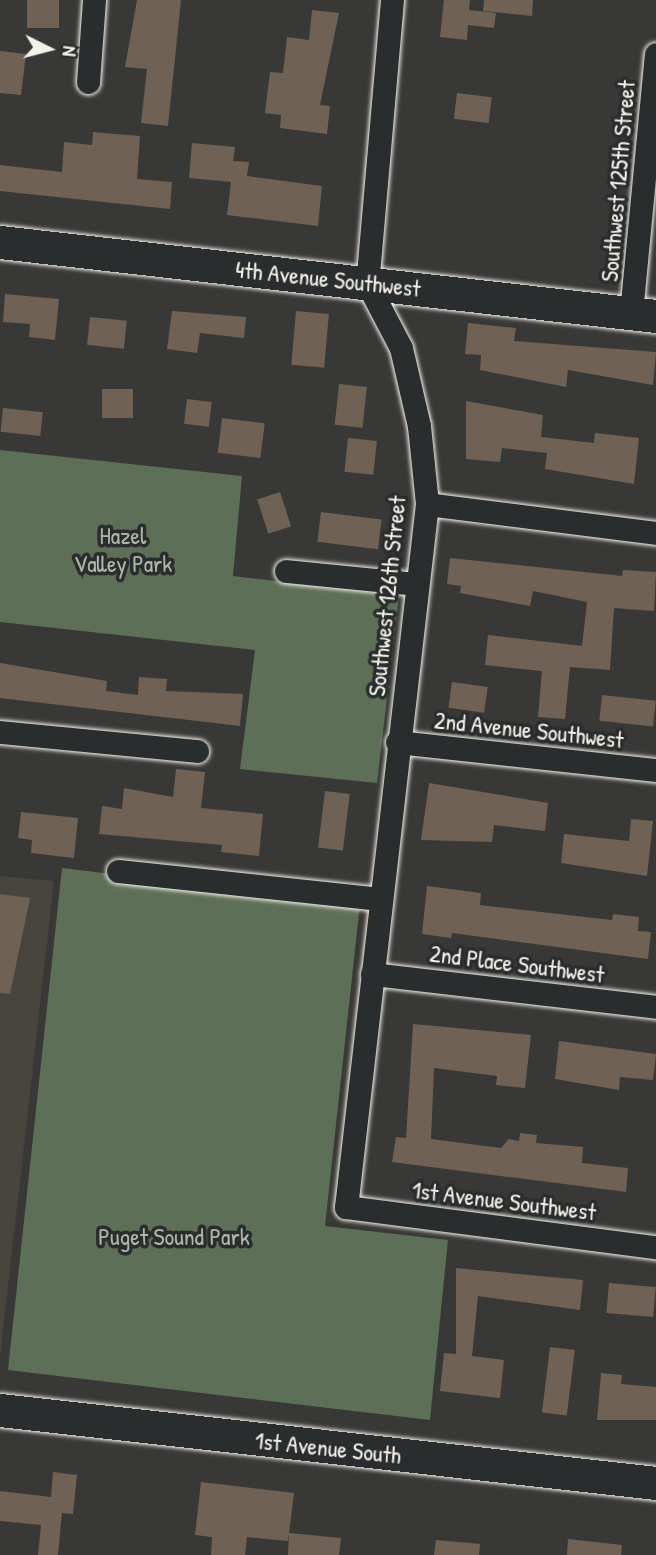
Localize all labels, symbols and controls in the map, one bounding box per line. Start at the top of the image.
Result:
north arrow [14,14,84,84]
text: N [56,45,83,58]
street label: Southwest 125th Street [595,79,641,283]
street label: 4th Avenue Southwest [234,255,422,303]
street label: Southwest 126th Street [362,494,412,698]
park label: Hazel Valley Park [74,522,172,578]
street label: 2nd Avenue Southwest [433,706,625,754]
street label: 2nd Place Southwest [428,939,606,989]
street label: 1st Avenue Southwest [410,1175,598,1227]
park label: Puget Sound Park [98,1223,250,1251]
street label: 1st Avenue South [254,1426,402,1470]

